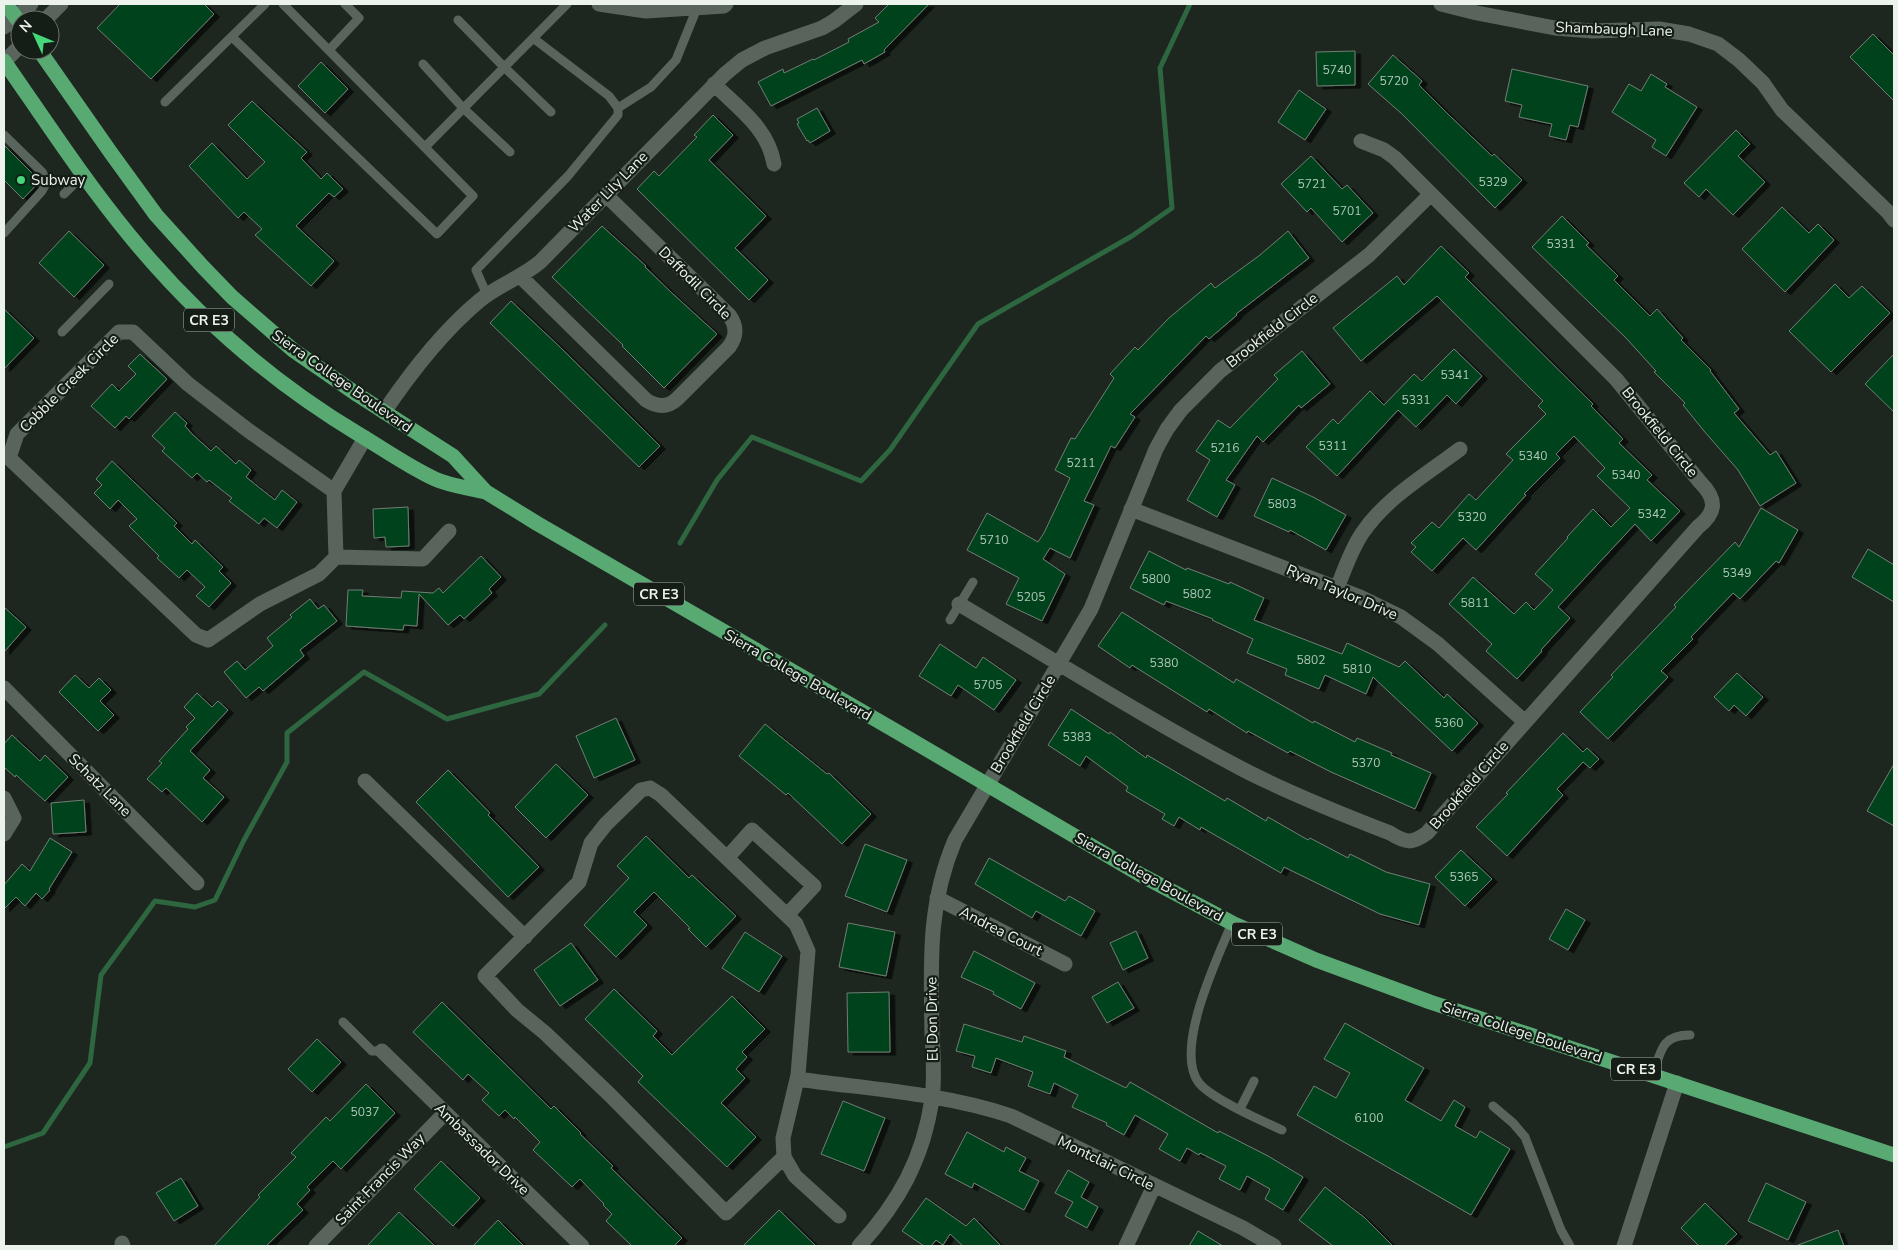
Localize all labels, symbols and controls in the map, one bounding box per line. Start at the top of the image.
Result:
north arrow [10,10,60,60]
text: N [16,16,36,37]
street label: Shambaugh Lane [1555,17,1673,41]
house number: 5740 [1323,62,1351,78]
house number: 5720 [1380,73,1408,89]
street label: Water Lily Lane [564,147,652,237]
place label: Subway [31,170,86,190]
marker: Subway [15,174,27,186]
house number: 5329 [1479,174,1507,190]
house number: 5721 [1298,176,1326,192]
house number: 5701 [1333,203,1361,219]
house number: 5331 [1547,236,1575,252]
street label: Daffodil Circle [654,242,736,324]
street label: Brookfield Circle [1222,288,1322,372]
road number: CR E3 [184,308,234,332]
street label: Sierra College Boulevard [268,325,416,437]
street label: Cobble Creek Circle [15,329,123,437]
house number: 5341 [1441,367,1469,383]
street label: Brookfield Circle [1617,383,1703,481]
house number: 5331 [1402,392,1430,408]
house number: 5311 [1319,438,1347,454]
house number: 5216 [1211,440,1239,456]
house number: 5340 [1519,448,1547,464]
house number: 5211 [1067,455,1095,471]
house number: 5340 [1612,467,1640,483]
house number: 5803 [1268,496,1296,512]
house number: 5342 [1638,506,1666,522]
house number: 5320 [1458,509,1486,525]
house number: 5710 [980,532,1008,548]
street label: Ryan Taylor Drive [1283,560,1401,624]
house number: 5349 [1723,565,1751,581]
house number: 5800 [1142,571,1170,587]
road number: CR E3 [634,582,684,606]
house number: 5802 [1183,586,1211,602]
house number: 5205 [1017,589,1045,605]
house number: 5811 [1461,595,1489,611]
street label: Sierra College Boulevard [721,625,875,725]
house number: 5802 [1297,652,1325,668]
house number: 5380 [1150,655,1178,671]
house number: 5810 [1343,661,1371,677]
street label: Brookfield Circle [986,671,1060,777]
house number: 5705 [974,677,1002,693]
house number: 5360 [1435,715,1463,731]
house number: 5383 [1063,729,1091,745]
street label: Brookfield Circle [1425,737,1513,833]
street label: Schatz Lane [64,749,136,821]
house number: 5370 [1352,755,1380,771]
street label: Sierra College Boulevard [1071,828,1227,926]
house number: 5365 [1450,869,1478,885]
street label: Andrea Court [956,902,1047,961]
road number: CR E3 [1232,922,1282,946]
street label: El Don Drive [921,977,943,1061]
street label: Sierra College Boulevard [1439,997,1605,1067]
road number: CR E3 [1611,1058,1661,1080]
street label: Ambassador Drive [430,1098,534,1200]
house number: 5037 [351,1104,379,1120]
house number: 6100 [1355,1110,1383,1126]
street label: Saint Francis Way [331,1128,429,1229]
street label: Montclair Circle [1054,1131,1158,1195]

